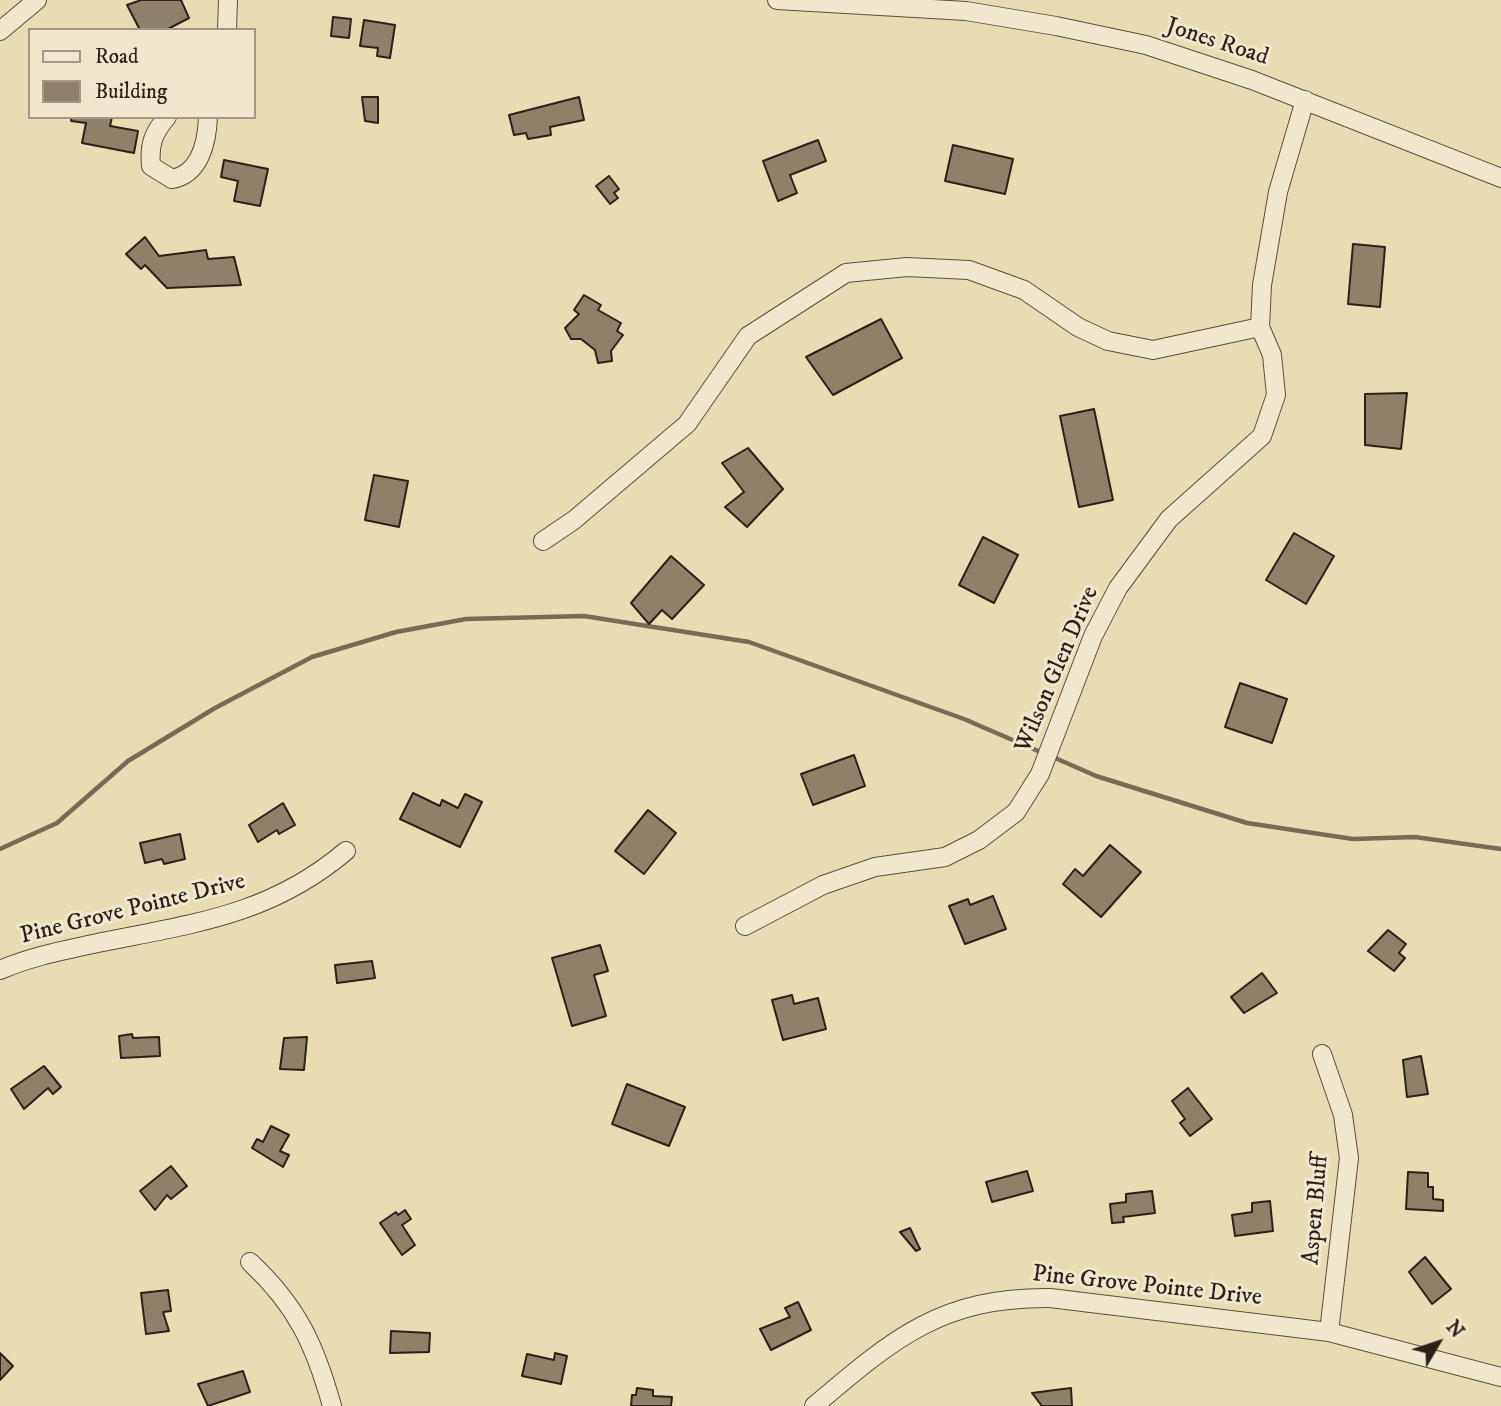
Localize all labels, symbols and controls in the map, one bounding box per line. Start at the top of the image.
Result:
street label: Jones Road [1162,13,1272,73]
legend [28,28,256,119]
text: Road [95,44,139,70]
text: Building [95,79,167,105]
street label: Wilson Glen Drive [1010,583,1106,757]
street label: Pine Grove Pointe Drive [18,868,248,952]
street label: Aspen Bluff [1298,1154,1336,1266]
street label: Pine Grove Pointe Drive [1031,1261,1263,1313]
north arrow [1403,1308,1473,1378]
text: N [1441,1316,1469,1343]

